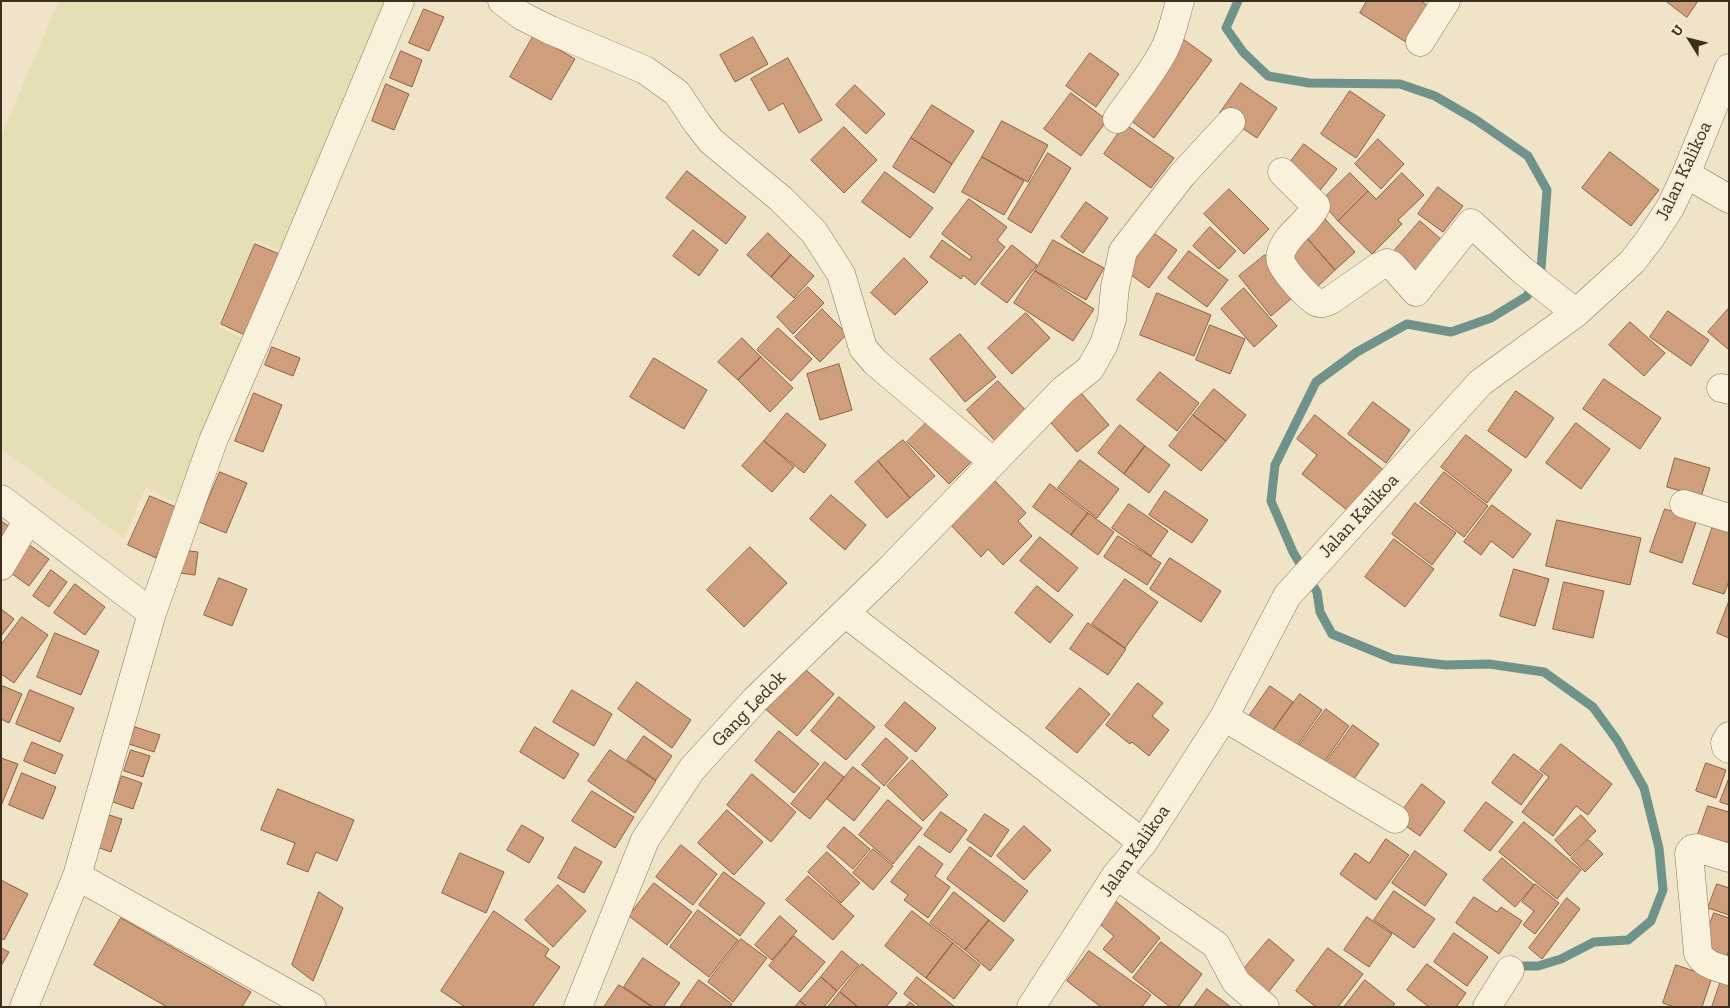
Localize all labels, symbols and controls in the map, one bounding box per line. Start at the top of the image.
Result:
north arrow [1665,15,1715,65]
text: U [1668,22,1687,40]
street label: Jalan Kalikoa [1651,118,1717,224]
street label: Jalan Kalikoa [1314,469,1404,563]
street label: Gang Ledok [707,666,791,752]
street label: Jalan Kalikoa [1095,801,1175,901]

